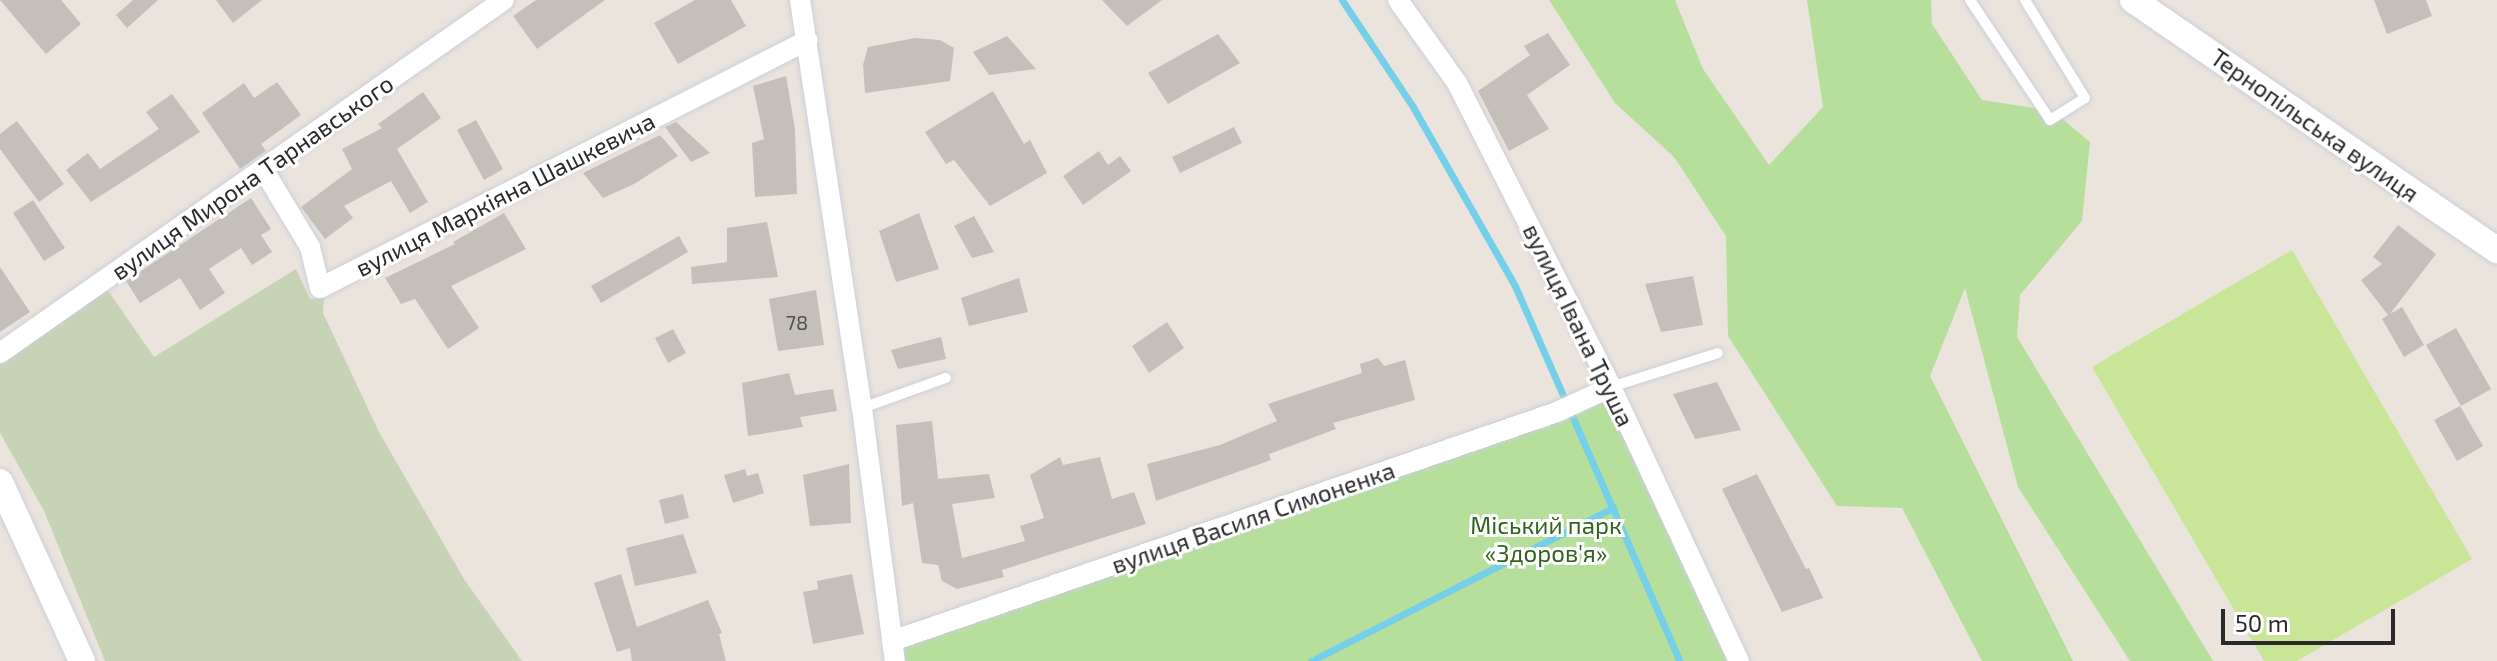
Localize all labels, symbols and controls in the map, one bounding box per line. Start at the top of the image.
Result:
street label: Тернопільська вулиця [2205,42,2425,208]
street label: вулиця Мирона Тарнавського [105,68,399,286]
street label: вулиця Маркіяна Шашкевича [351,106,659,282]
street label: вулиця Івана Труша [1517,219,1641,431]
house number: 78 [786,310,808,334]
street label: вулиця Василя Симоненка [1108,455,1398,579]
park label: Міський парк «Здоров'я» [1470,511,1622,567]
scale bar [2225,593,2399,643]
text: 50 m [2235,608,2289,637]

